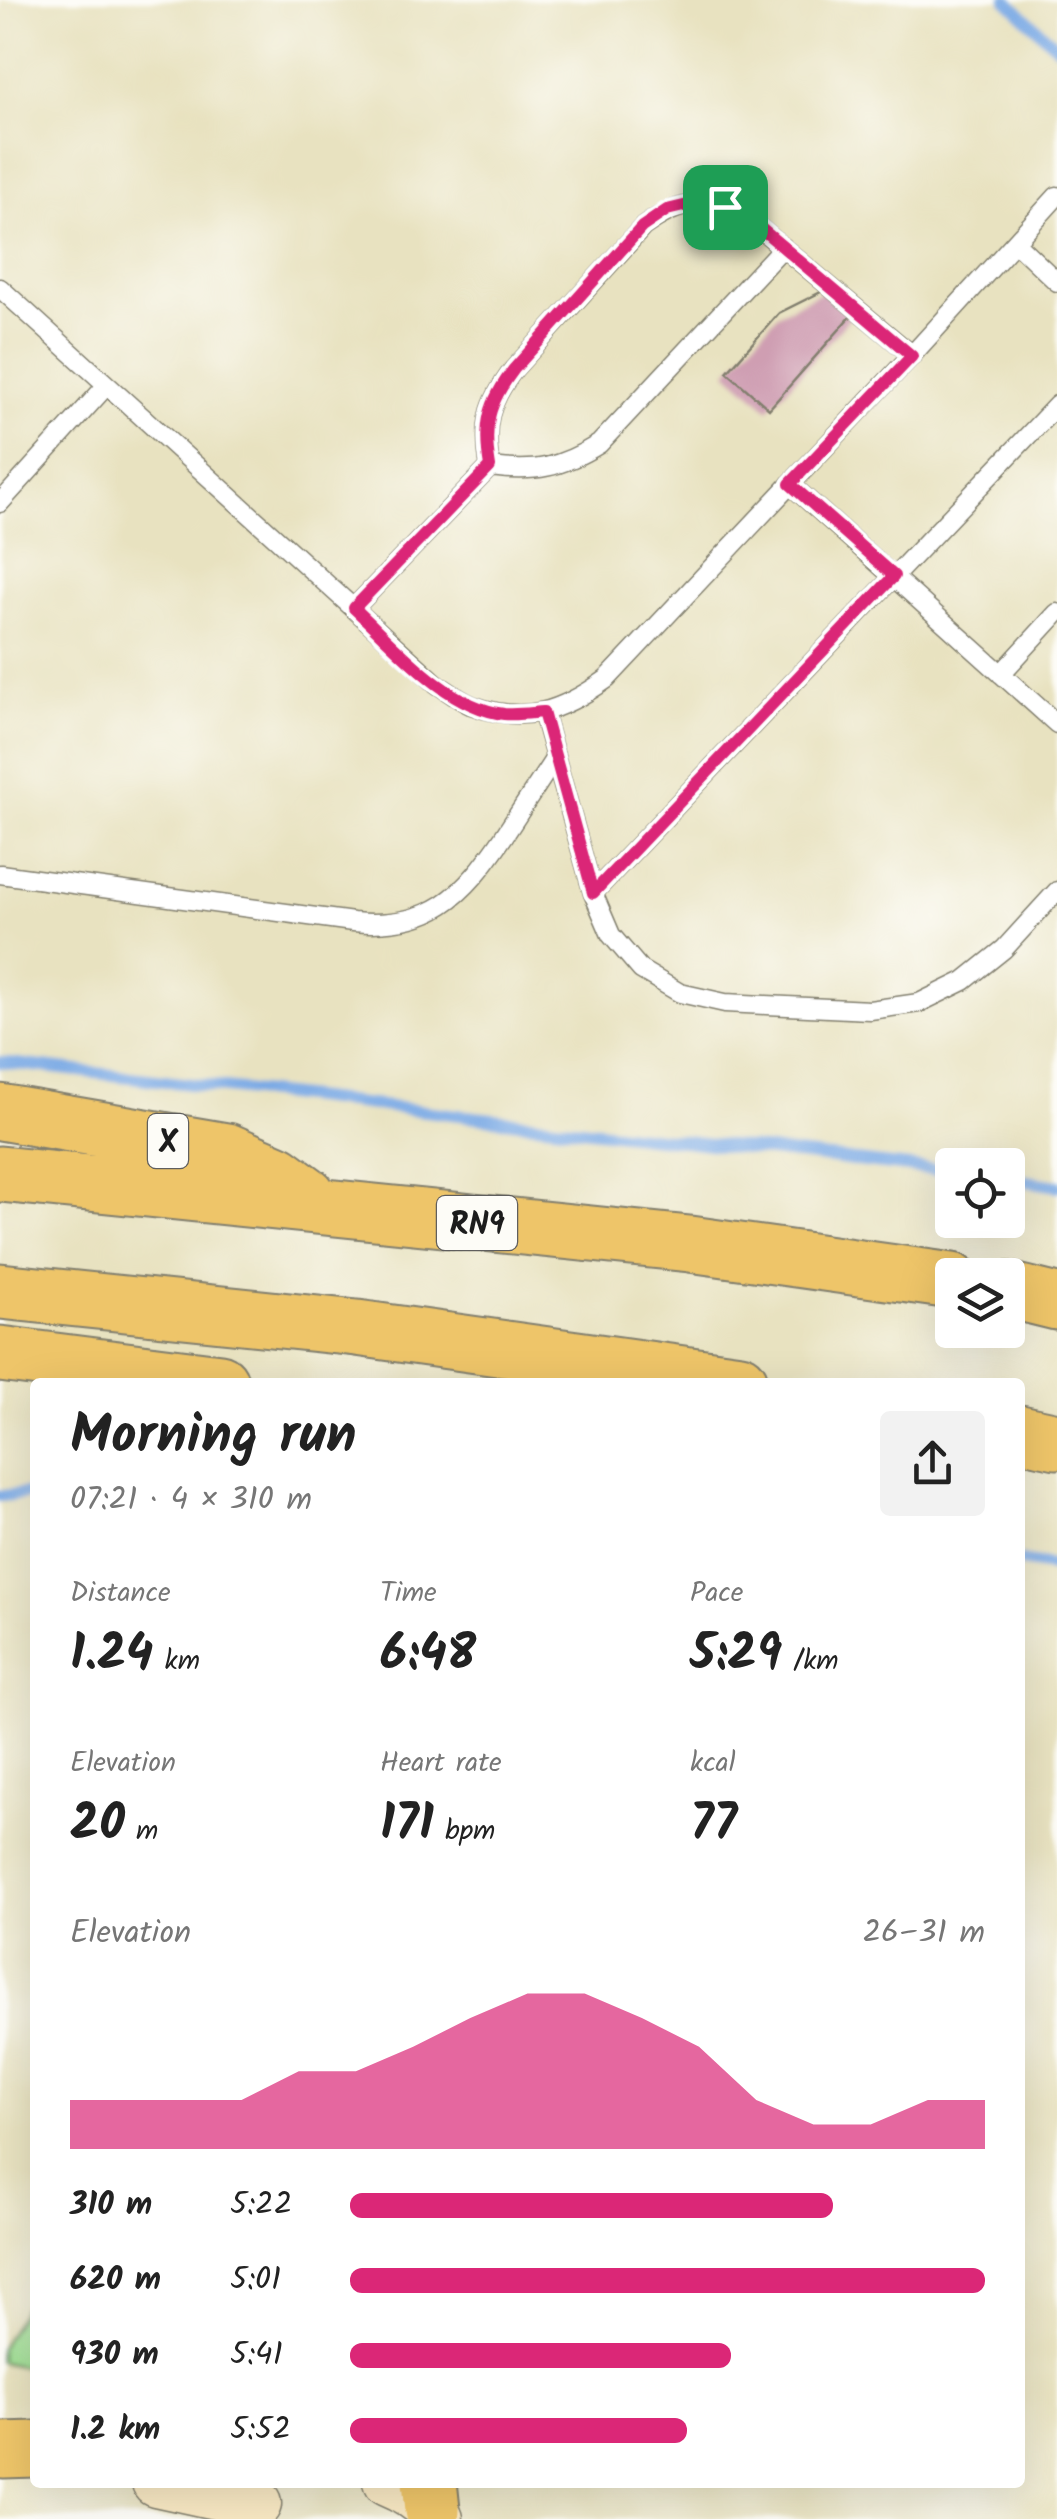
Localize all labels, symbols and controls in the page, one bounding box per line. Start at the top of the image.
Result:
pin [683,165,768,250]
icon: arrive [698,180,753,235]
road number: X [148,1114,188,1168]
map controls [935,1148,1025,1348]
button: locate [935,1148,1025,1238]
road number: RN9 [437,1196,517,1250]
button: layers [935,1258,1025,1348]
text: Morning run [70,1394,357,1481]
button: share [880,1411,985,1516]
text: 07:21 · 4 × 310 m [70,1475,312,1526]
text: Distance [70,1571,171,1616]
text: Time [380,1571,437,1616]
text: Pace [690,1571,743,1616]
text: 1.24 [70,1616,153,1696]
text: 6:48 [380,1616,476,1696]
text: 5:29 [690,1616,782,1696]
text: km [153,1639,200,1684]
text: /km [782,1639,839,1684]
text: Elevation [70,1741,176,1786]
text: Heart rate [380,1741,502,1786]
text: kcal [690,1741,736,1786]
text: 20 [70,1786,125,1866]
text: 171 [380,1786,434,1866]
text: 77 [690,1786,737,1866]
text: m [125,1809,158,1854]
text: bpm [434,1809,495,1854]
text: Elevation [70,1908,191,1959]
text: 26–31 m [862,1908,985,1959]
text: 310 m [70,2180,152,2231]
text: 5:22 [230,2180,292,2231]
text: 620 m [70,2255,161,2306]
text: 5:01 [230,2255,281,2306]
text: 930 m [70,2330,159,2381]
text: 5:41 [230,2330,283,2381]
text: 1.2 km [70,2405,160,2456]
text: 5:52 [230,2405,291,2456]

